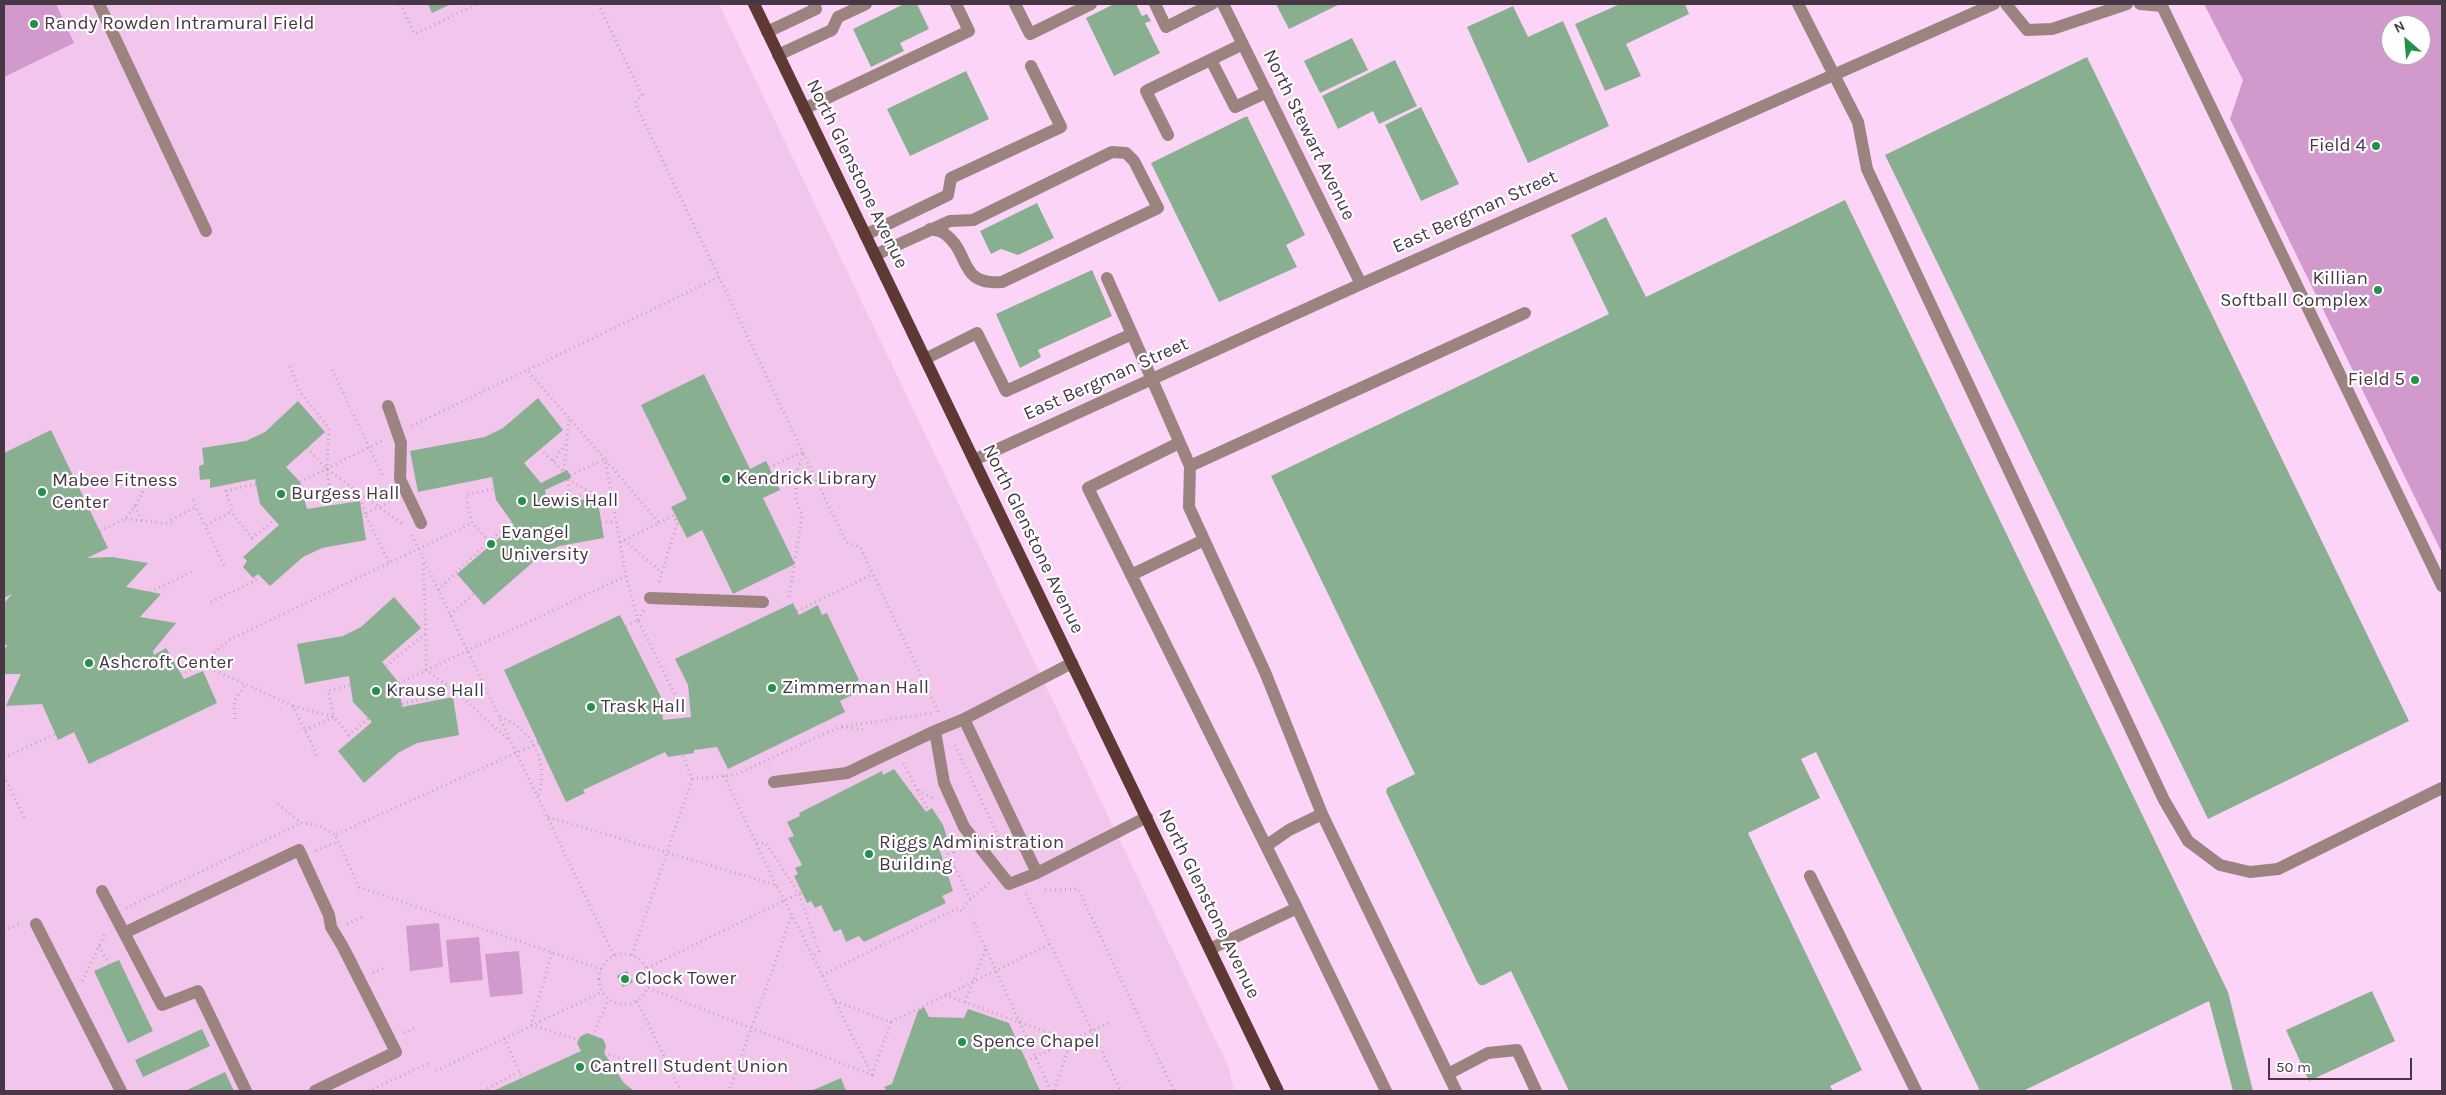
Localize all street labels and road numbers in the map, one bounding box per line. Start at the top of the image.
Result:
street label: North Stewart Avenue [1258,46,1360,224]
street label: North Glenstone Avenue [801,76,913,272]
street label: East Bergman Street [1389,165,1561,259]
street label: East Bergman Street [1020,332,1192,426]
street label: North Glenstone Avenue [977,441,1089,637]
street label: North Glenstone Avenue [1153,806,1265,1002]

